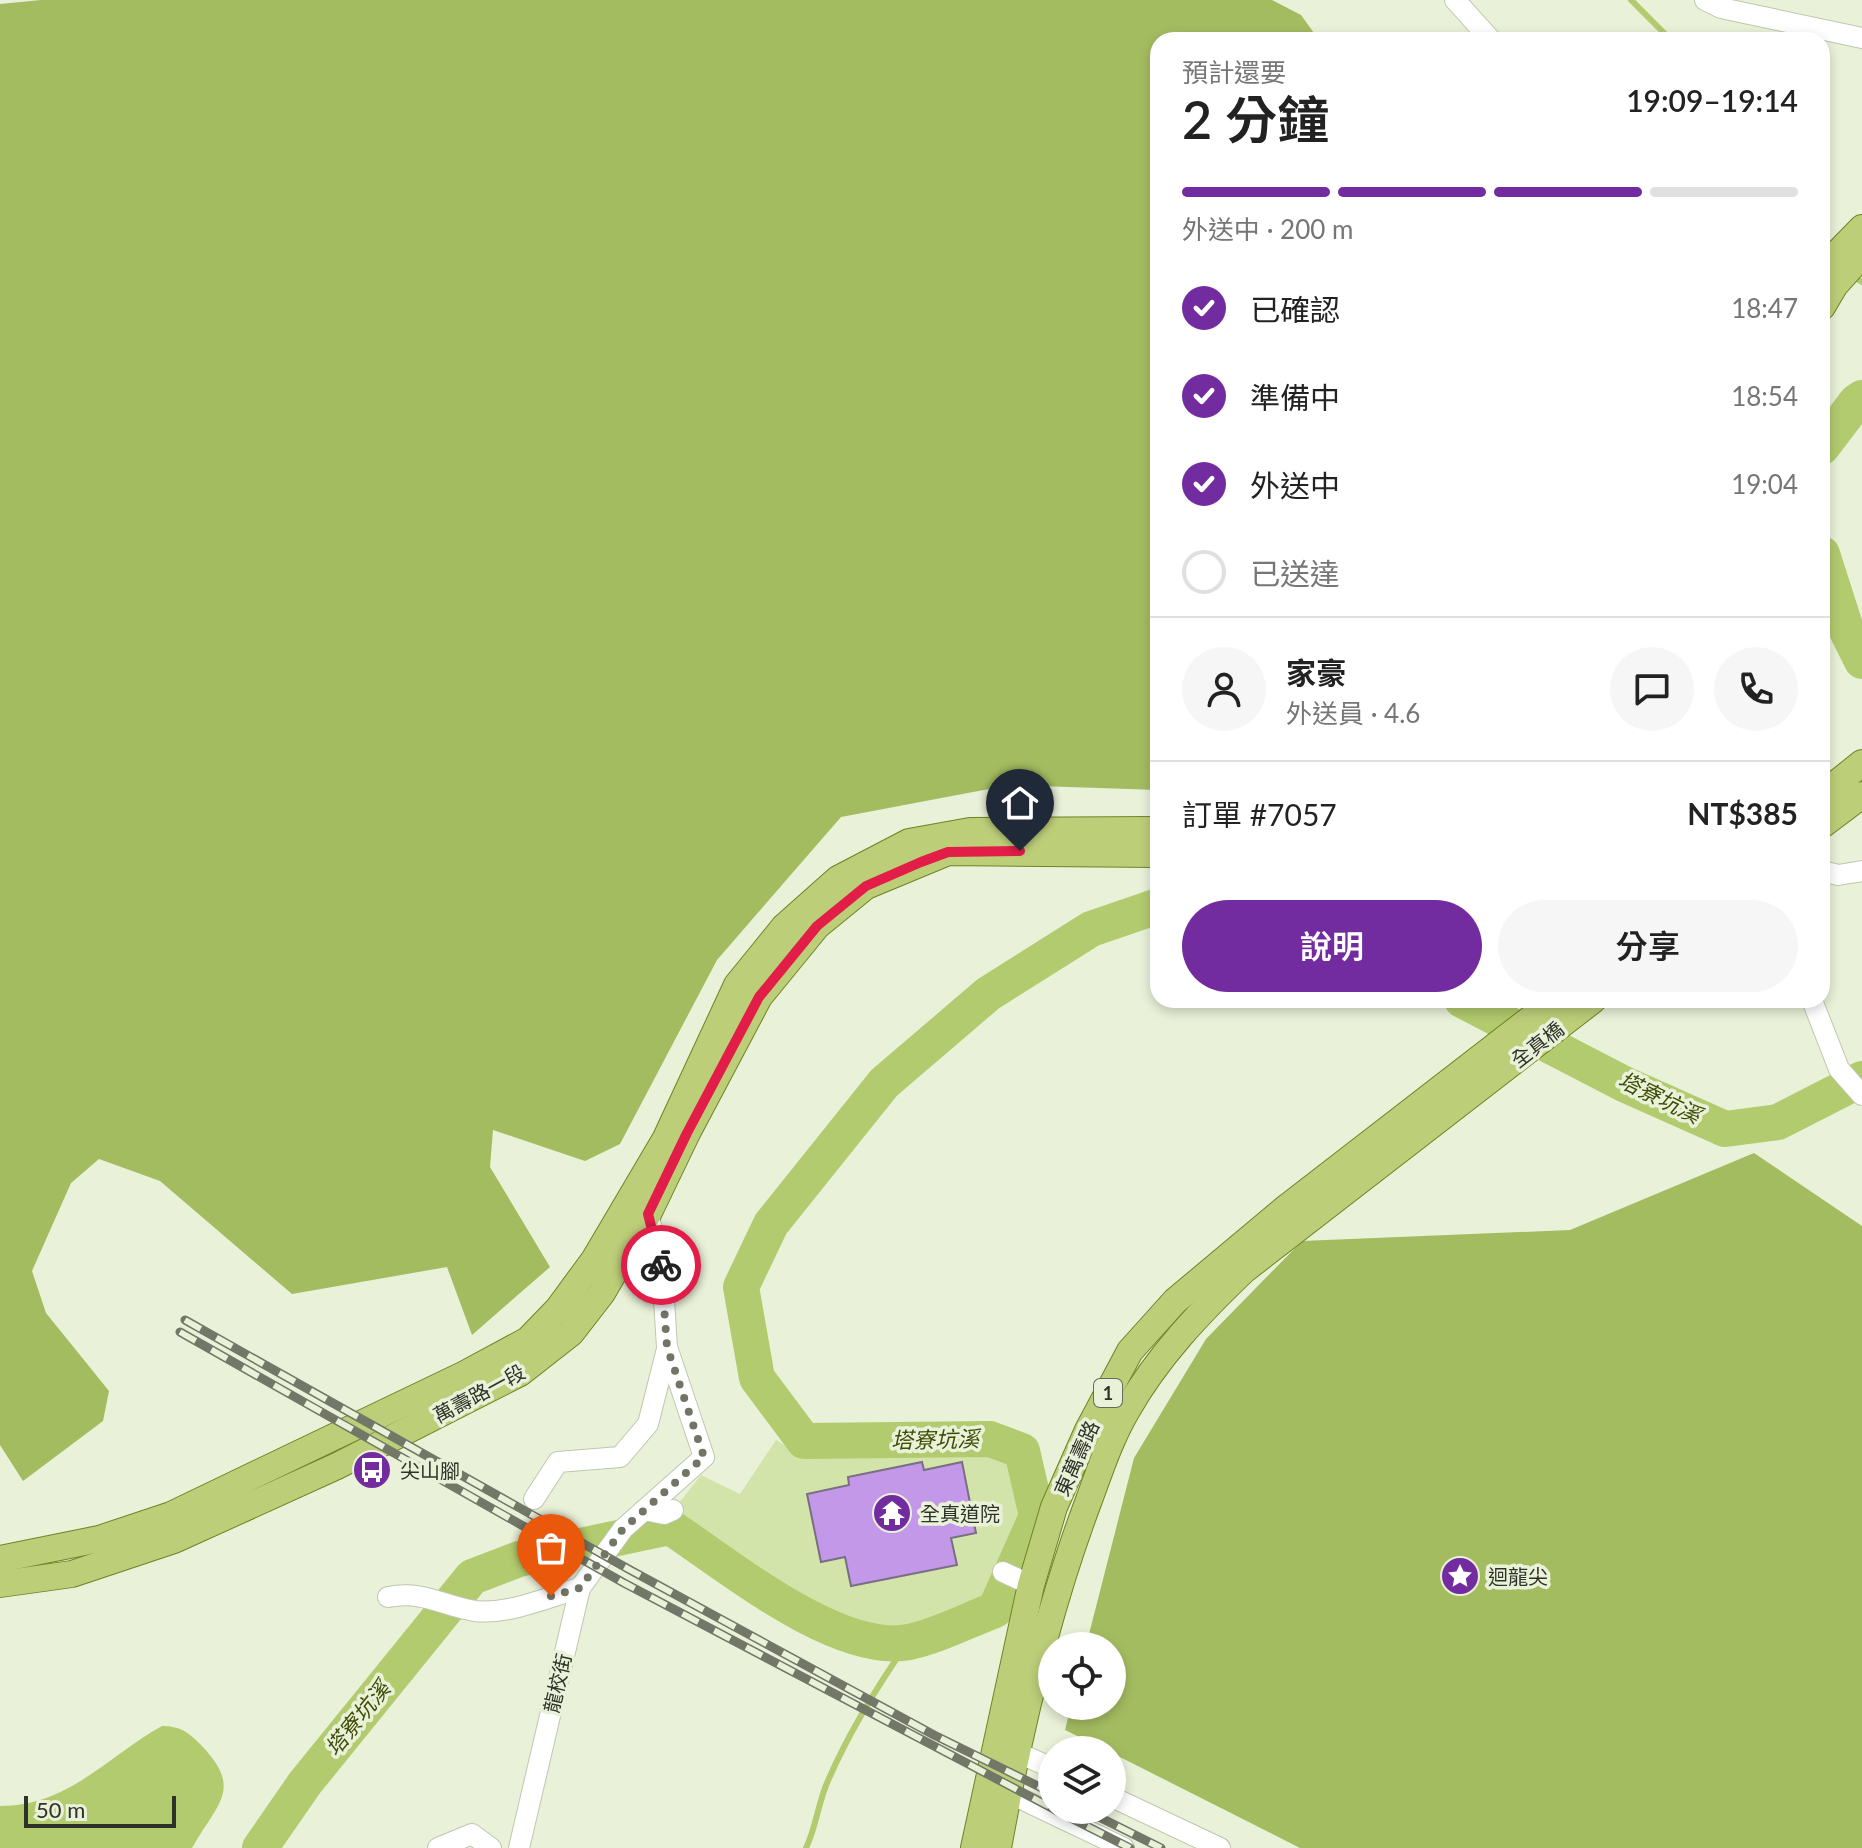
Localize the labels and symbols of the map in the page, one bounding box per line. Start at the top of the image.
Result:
pin [986,769,1054,851]
street label: 全真橋 [1506,1016,1568,1072]
water label: 塔寮坑溪 [1615,1066,1708,1130]
courier [621,1225,701,1305]
street label: 萬壽路一段 [429,1359,529,1427]
road number: 1 [1094,1379,1122,1407]
street label: 東萬壽路 [1049,1417,1103,1499]
water label: 塔寮坑溪 [891,1425,982,1453]
bus stop icon: 尖山腳 [351,1449,393,1491]
place label: 尖山腳 [400,1458,460,1482]
temple icon: 全真道院 [871,1492,913,1534]
place label: 全真道院 [920,1501,1000,1525]
pin [517,1514,585,1596]
place icon: 迴龍尖 [1439,1555,1481,1597]
place label: 迴龍尖 [1488,1564,1548,1588]
street label: 龍校街 [539,1651,575,1715]
water label: 塔寮坑溪 [319,1673,397,1761]
scale bar [24,1792,176,1828]

